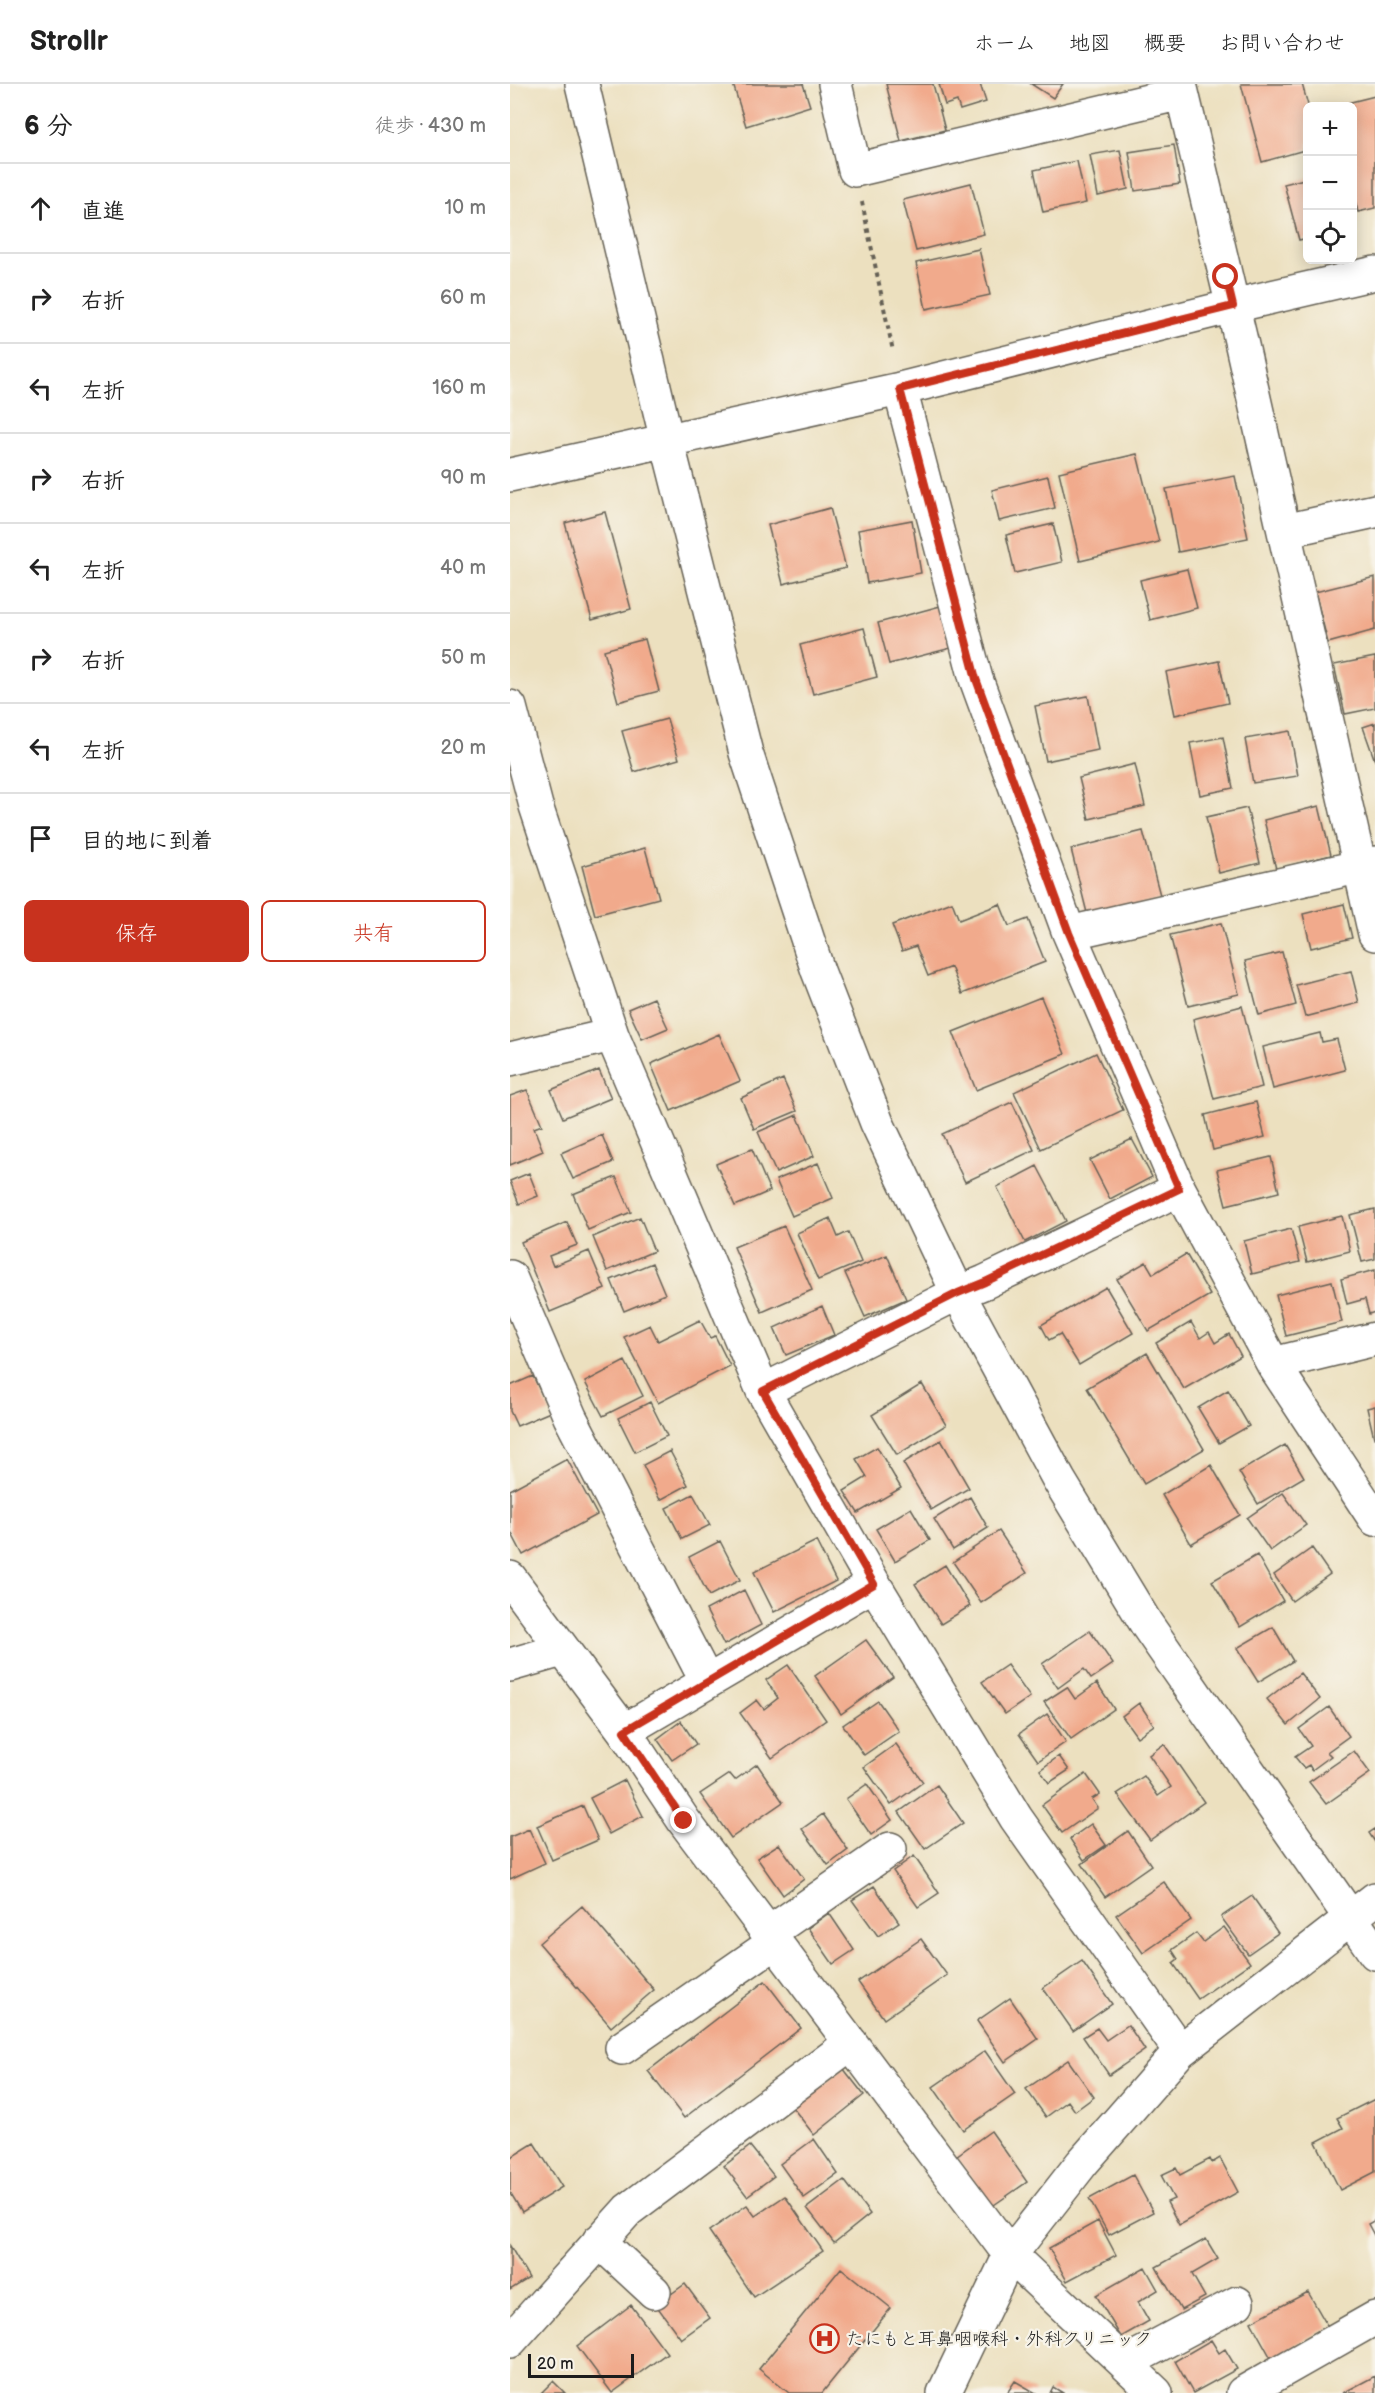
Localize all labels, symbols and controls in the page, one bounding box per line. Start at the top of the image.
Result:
text: Strollr [30,25,108,58]
text: ホーム [974,31,1036,56]
text: 地図 [1069,31,1111,56]
text: 概要 [1144,31,1186,56]
text: お問い合わせ [1219,31,1345,56]
map controls [1303,102,1357,264]
button: + [1303,102,1357,156]
text: 6 分 [24,111,73,142]
text: 徒歩 · 430 m [375,114,486,138]
button: − [1303,156,1357,210]
icon: ahead [24,192,57,225]
text: 10 m [445,196,486,220]
text: 直進 [81,198,125,225]
button: locate [1303,210,1357,264]
route start [1212,263,1238,289]
icon: right [24,282,57,315]
text: 60 m [440,286,486,310]
text: 右折 [81,288,125,315]
icon: left [24,372,57,405]
text: 160 m [432,376,486,400]
text: 左折 [81,378,125,405]
icon: right [24,462,57,495]
text: 90 m [441,466,486,490]
text: 右折 [81,468,125,495]
icon: left [24,552,57,585]
text: 40 m [440,556,486,580]
text: 左折 [81,558,125,585]
icon: right [24,642,57,675]
text: 50 m [441,646,486,670]
text: 右折 [81,648,125,675]
icon: left [24,732,57,765]
text: 20 m [441,736,486,760]
text: 左折 [81,738,125,765]
icon: arrive [24,822,57,855]
text: 目的地に到着 [81,828,213,855]
button: 保存 [24,900,249,962]
button: 共有 [261,900,486,962]
route end [670,1807,696,1833]
hospital icon: たにもと耳鼻咽喉科・外科クリニック [809,2323,841,2355]
place label: たにもと耳鼻咽喉科・外科クリニック [846,2329,1152,2350]
scale bar [528,2351,634,2378]
text: 20 m [537,2355,573,2374]

